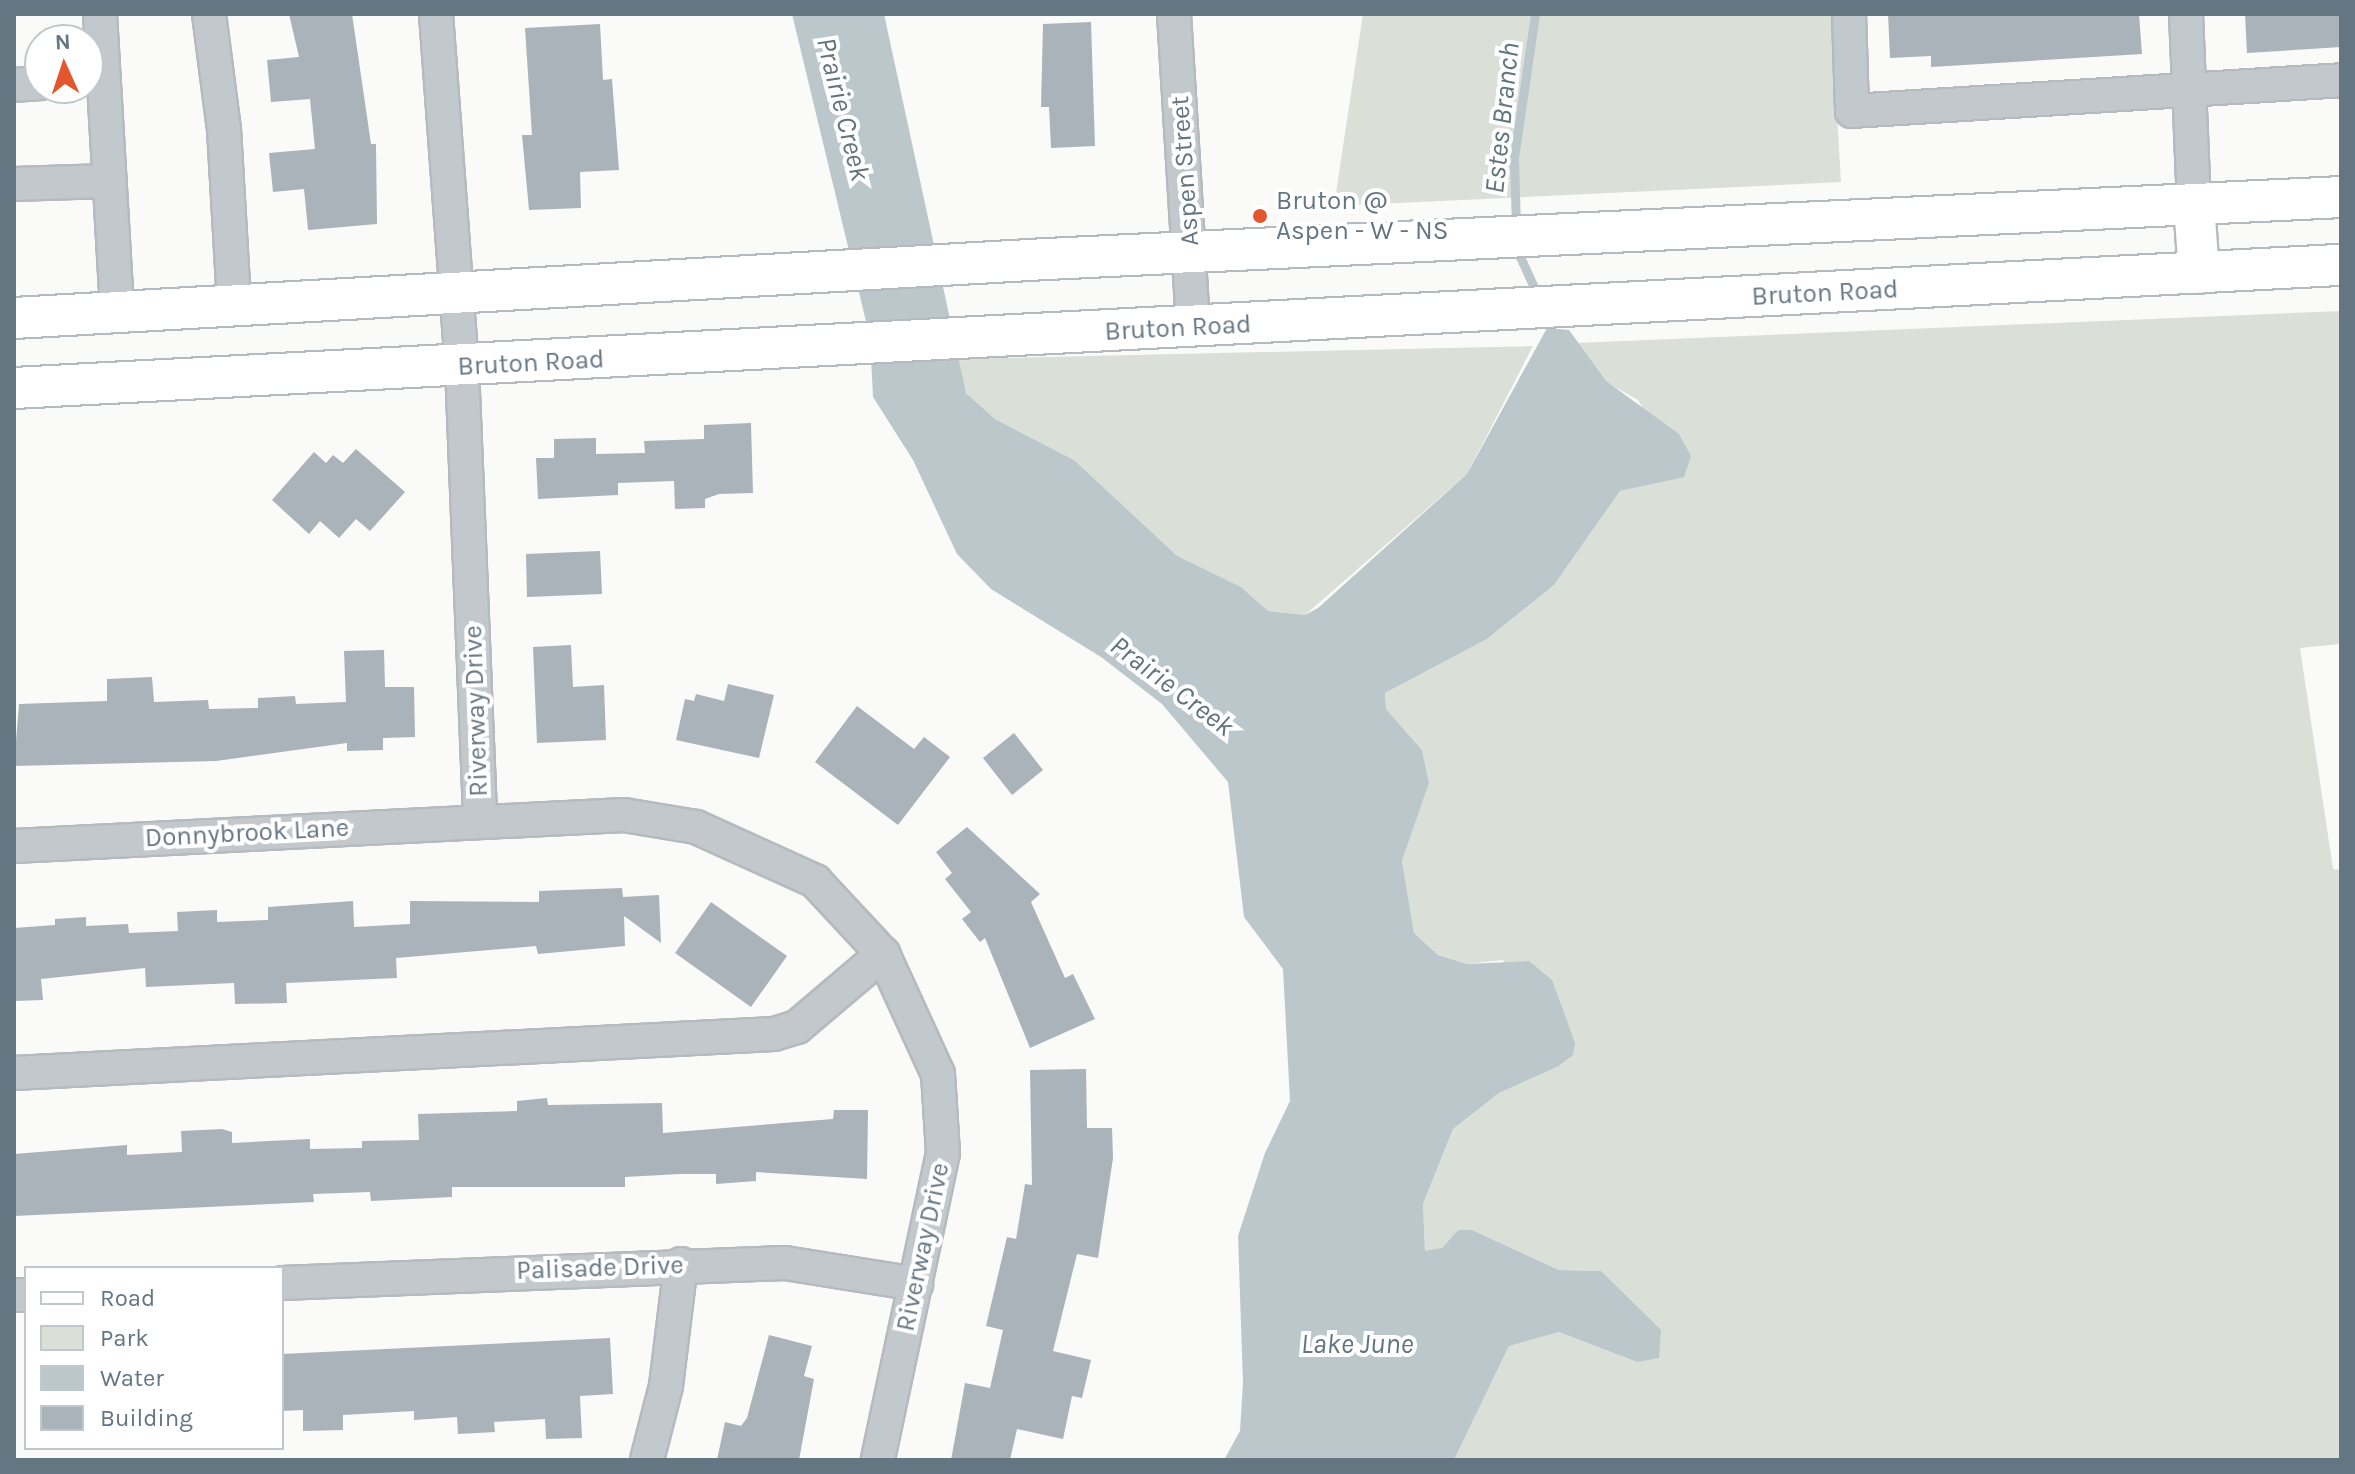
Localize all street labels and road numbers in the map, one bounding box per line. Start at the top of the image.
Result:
street label: Aspen Street [1164,95,1206,247]
street label: Bruton Road [1751,274,1899,312]
street label: Bruton Road [1104,309,1252,347]
street label: Bruton Road [457,344,605,382]
street label: Riverway Drive [457,625,495,797]
street label: Donnybrook Lane [144,812,350,854]
street label: Riverway Drive [890,1160,956,1334]
street label: Palisade Drive [516,1249,684,1287]

